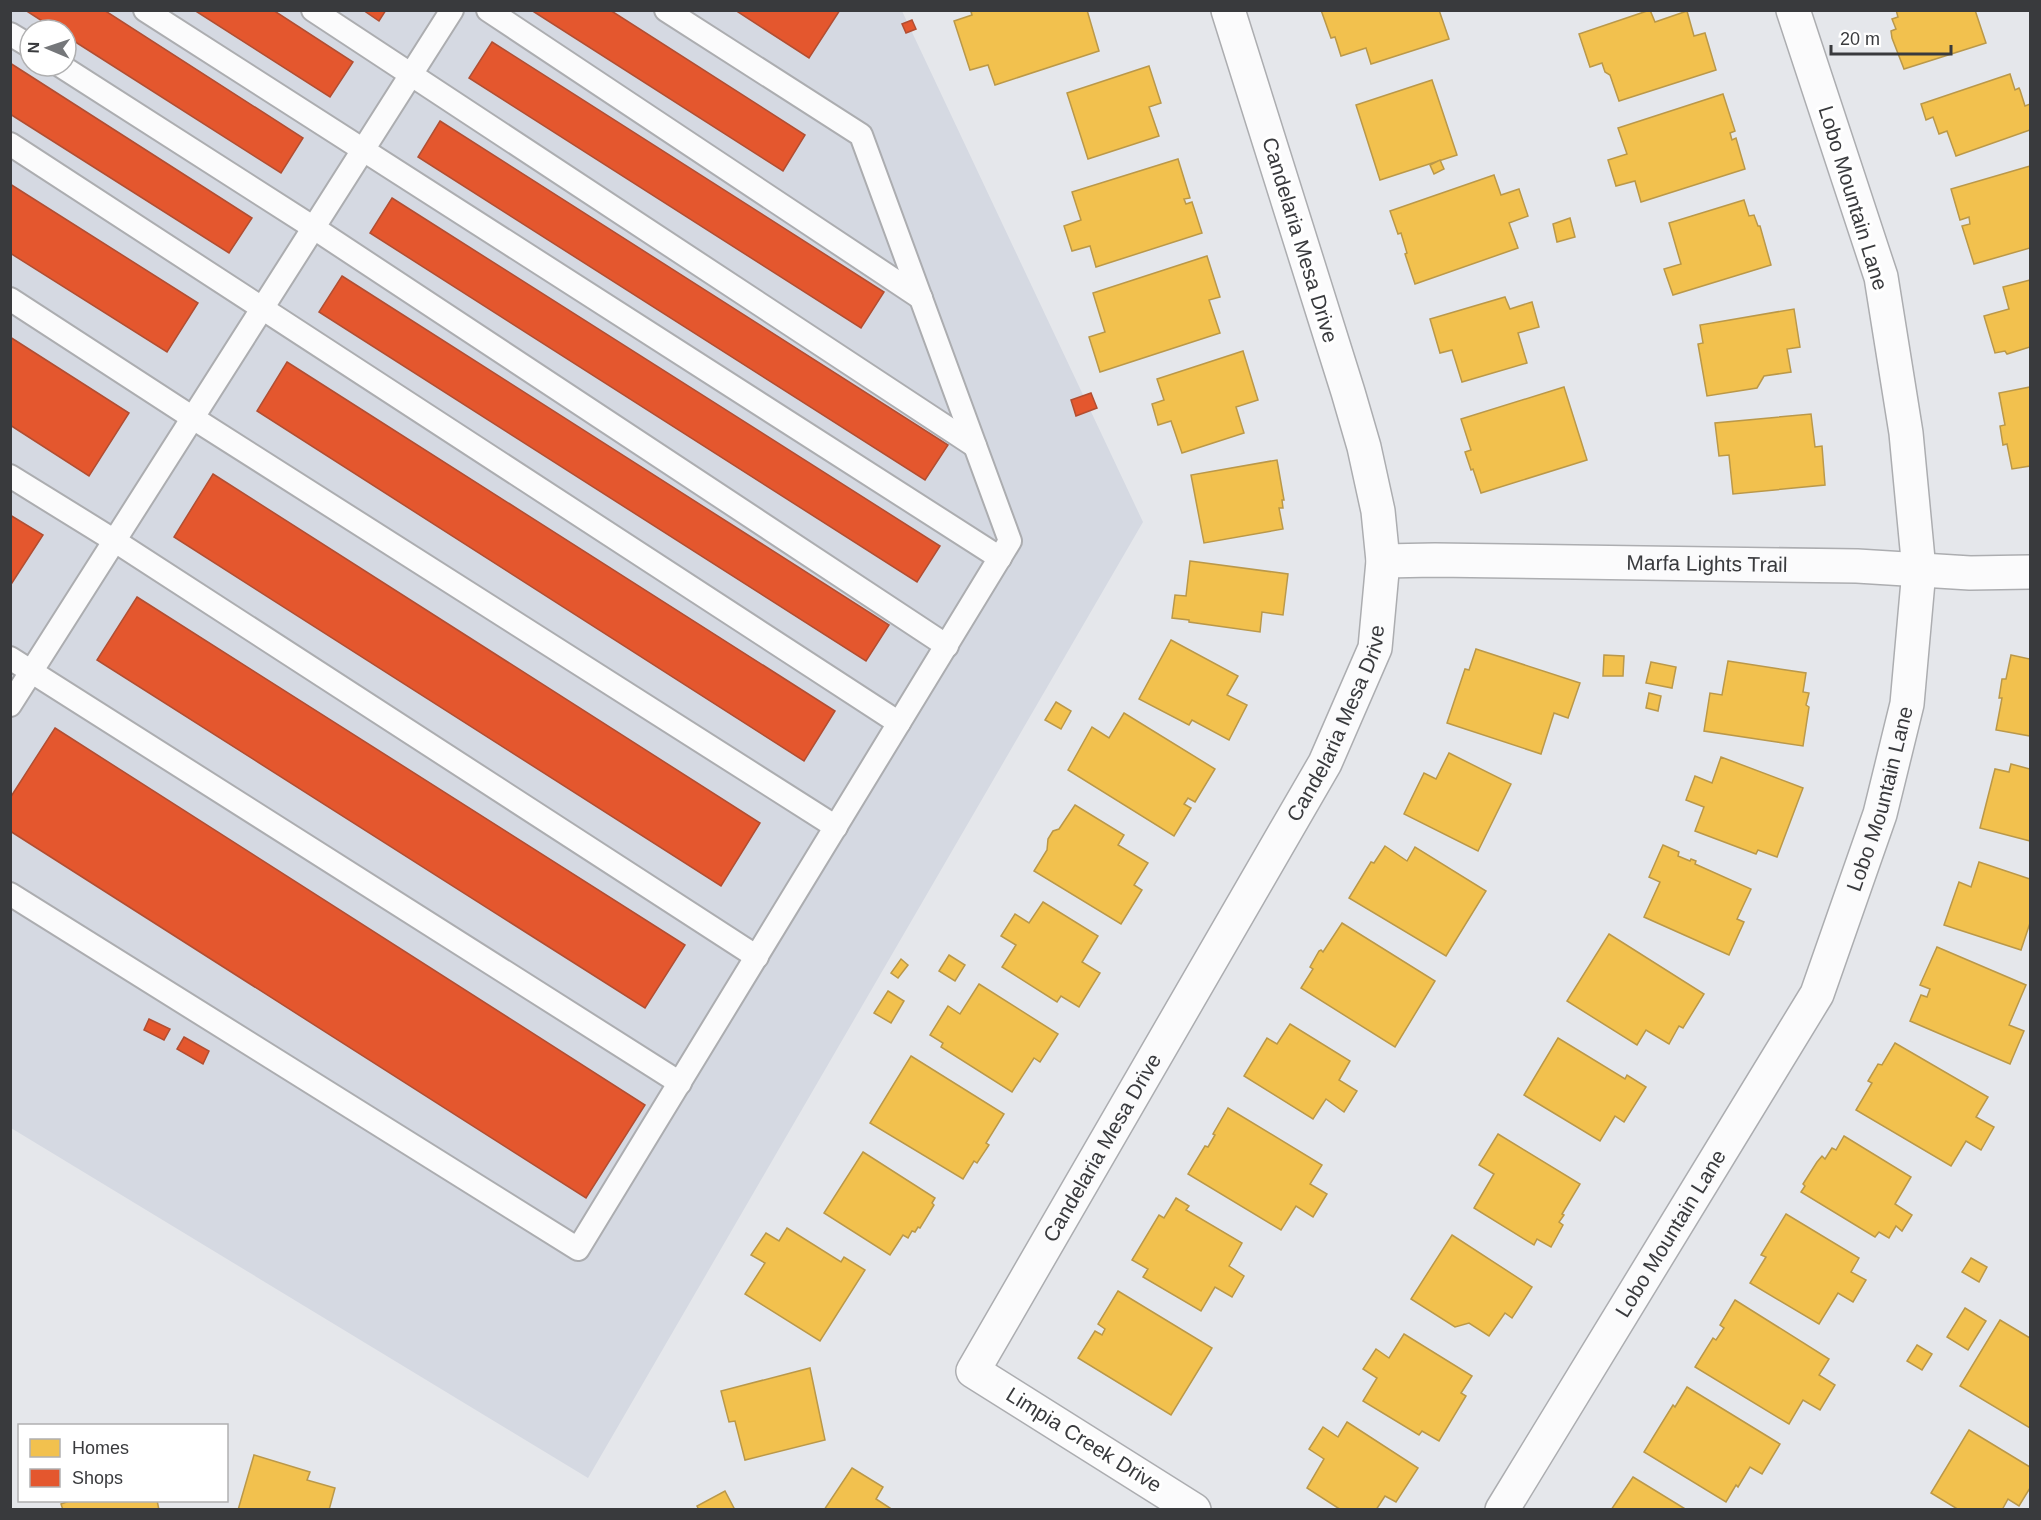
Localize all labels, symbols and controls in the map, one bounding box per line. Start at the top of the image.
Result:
north arrow [18,18,78,78]
scale bar [1831,18,1951,56]
text: 20 m [1840,29,1880,49]
text: N [25,41,42,54]
street label: Lobo Mountain Lane [1814,103,1892,293]
street label: Candelaria Mesa Drive [1258,134,1343,345]
street label: Marfa Lights Trail [1626,551,1788,576]
street label: Candelaria Mesa Drive [1282,624,1388,825]
street label: Lobo Mountain Lane [1842,704,1917,894]
street label: Candelaria Mesa Drive [1038,1049,1165,1246]
street label: Lobo Mountain Lane [1611,1145,1730,1321]
street label: Limpia Creek Drive [1002,1383,1166,1497]
legend [18,1424,228,1502]
text: Homes [72,1438,129,1458]
text: Shops [72,1468,123,1488]

